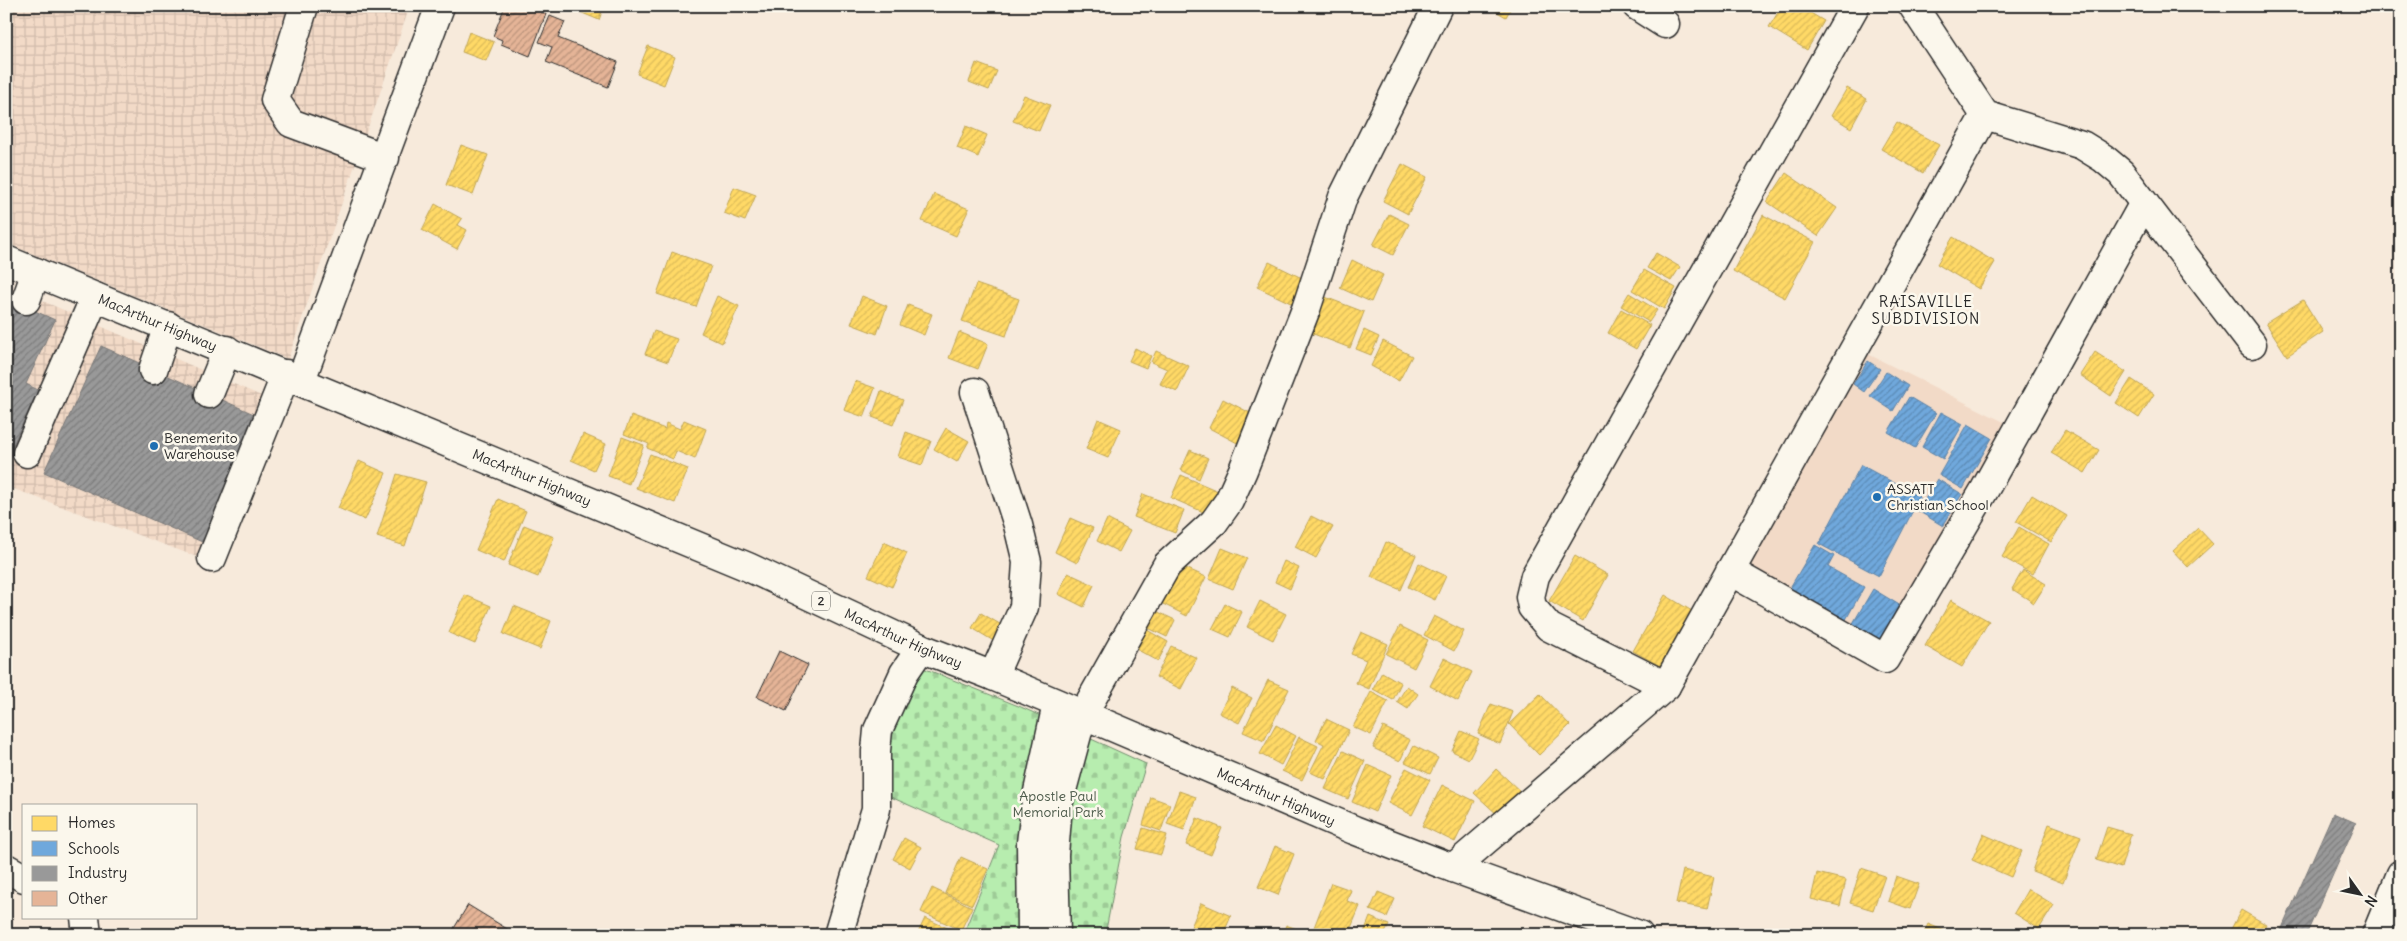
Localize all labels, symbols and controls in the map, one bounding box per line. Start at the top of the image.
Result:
street label: MacArthur Highway [95,290,220,355]
district label: RAISAVILLE SUBDIVISION [1872,292,1980,328]
place label: Benemerito Warehouse [164,429,238,463]
marker: Benemerito Warehouse [148,440,160,452]
street label: MacArthur Highway [470,445,594,510]
place label: ASSATT Christian School [1887,480,1989,514]
marker: ASSATT Christian School [1871,491,1883,503]
road number: 2 [812,592,830,610]
street label: MacArthur Highway [842,604,965,672]
street label: MacArthur Highway [1214,764,1338,830]
park label: Apostle Paul Memorial Park [1012,787,1104,821]
legend [22,804,198,918]
text: Homes [68,813,115,832]
text: Schools [68,839,120,858]
text: Industry [68,863,127,882]
north arrow [2334,868,2384,918]
text: Other [68,889,108,908]
text: N [2361,892,2381,910]

